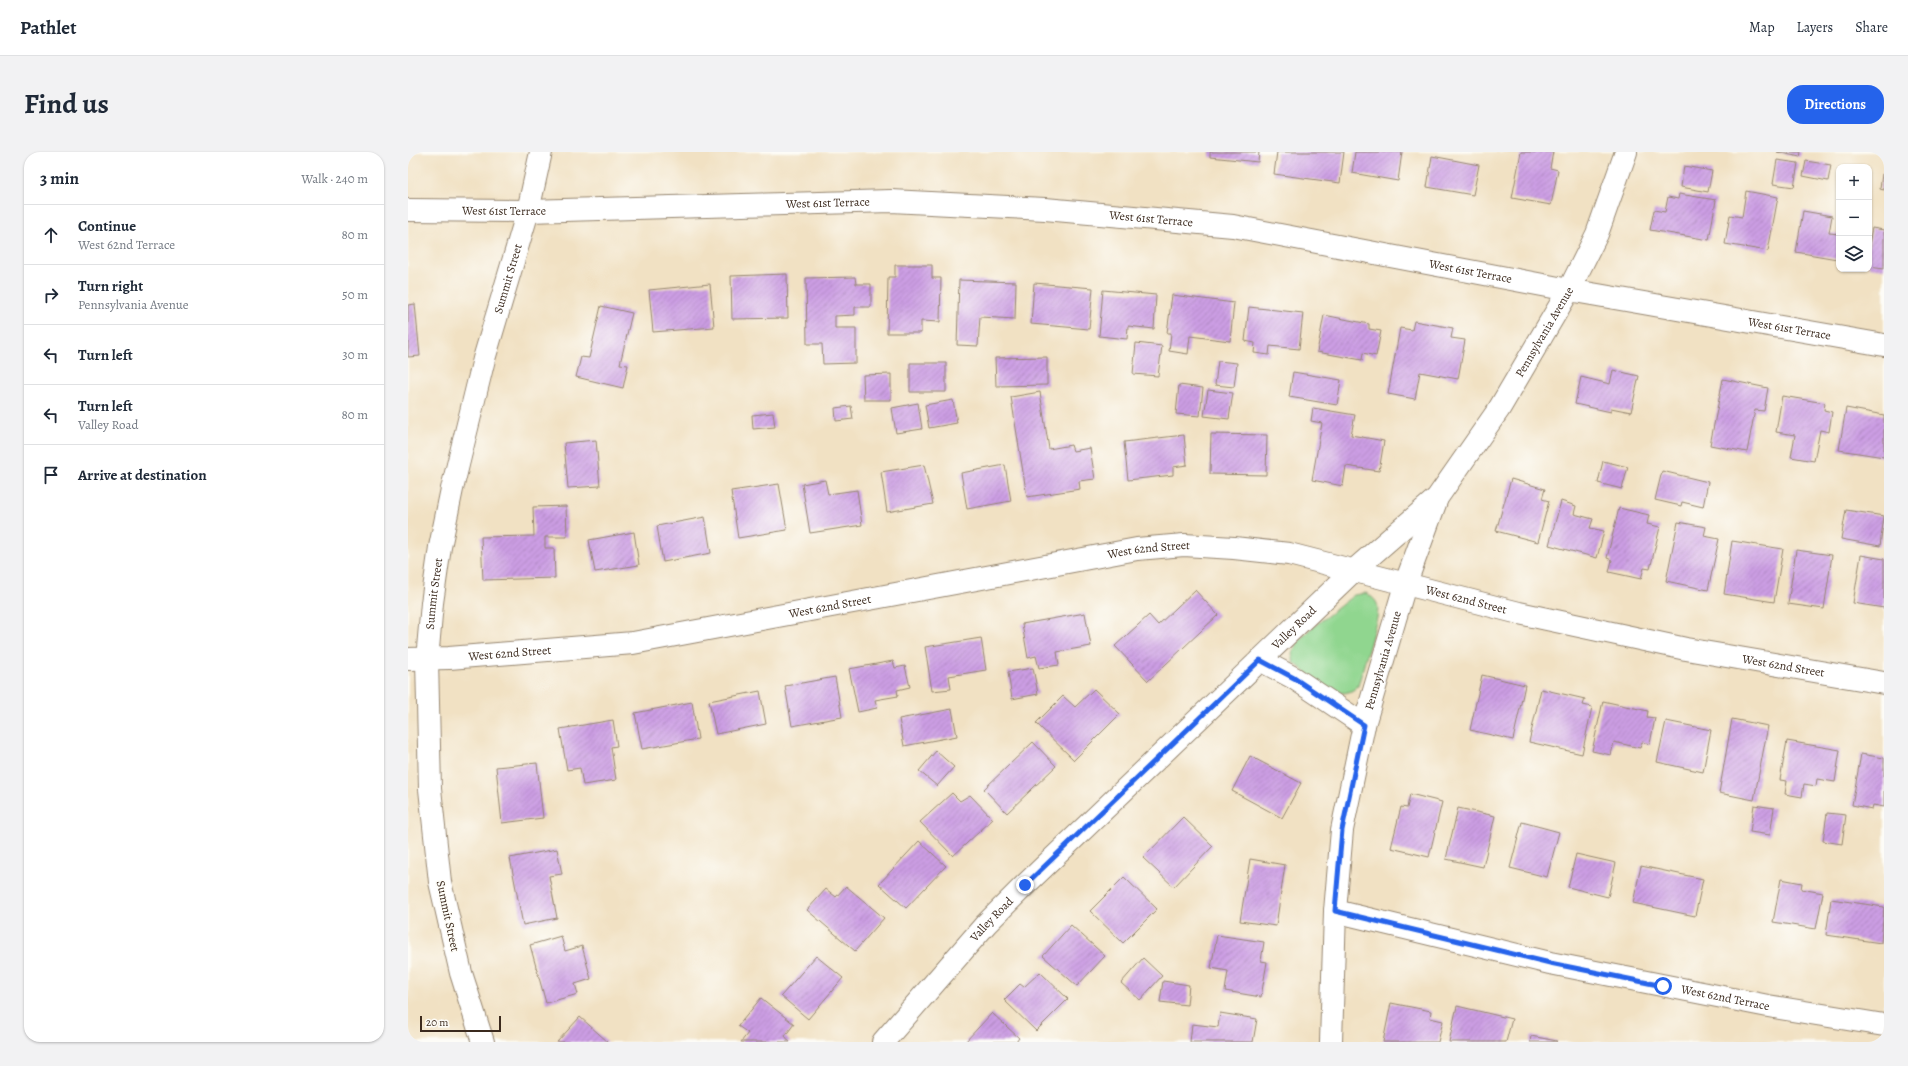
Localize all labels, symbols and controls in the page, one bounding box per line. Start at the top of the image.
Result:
text: Pathlet [20,15,76,41]
text: Map [1749,18,1775,37]
text: Layers [1797,18,1833,37]
text: Share [1855,18,1888,37]
text: Find us [24,85,109,123]
button: Directions [1787,85,1884,124]
map controls [1836,164,1872,272]
button: + [1836,164,1872,200]
text: 3 min [40,167,79,190]
text: Walk · 240 m [301,170,368,187]
street label: West 61st Terrace [785,194,870,212]
button: − [1836,200,1872,236]
street label: West 61st Terrace [461,202,546,219]
street label: West 61st Terrace [1108,207,1194,230]
text: Continue [78,216,136,236]
icon: ahead [40,224,62,246]
text: 80 m [341,226,368,243]
text: West 62nd Terrace [78,236,175,253]
button: layers [1836,236,1872,272]
street label: Summit Street [490,242,526,316]
street label: West 61st Terrace [1427,255,1513,287]
text: Turn right [78,276,143,296]
icon: right [40,284,62,306]
street label: Pennsylvania Avenue [1512,284,1577,380]
text: 50 m [342,286,368,303]
text: Pennsylvania Avenue [78,296,189,313]
street label: West 61st Terrace [1746,313,1832,344]
icon: left [40,344,62,366]
text: Turn left [78,345,133,365]
text: 30 m [342,346,368,363]
text: Turn left [78,396,133,416]
icon: left [40,404,62,426]
text: 80 m [341,406,368,423]
text: Valley Road [78,416,139,433]
icon: arrive [40,464,62,486]
text: Arrive at destination [78,465,207,485]
street label: West 62nd Street [1105,537,1191,563]
street label: Summit Street [422,557,446,630]
street label: West 62nd Street [1423,581,1509,618]
street label: West 62nd Street [787,591,872,622]
street label: Valley Road [1267,602,1320,653]
street label: Pennsylvania Avenue [1361,609,1405,712]
street label: West 62nd Street [467,642,552,664]
street label: West 62nd Street [1740,651,1826,681]
route end [1016,876,1034,894]
street label: Summit Street [433,879,463,953]
street label: Valley Road [966,893,1017,946]
route start [1654,977,1672,995]
street label: West 62nd Terrace [1679,981,1771,1014]
scale bar [420,1014,501,1033]
text: 20 m [426,1015,448,1030]

